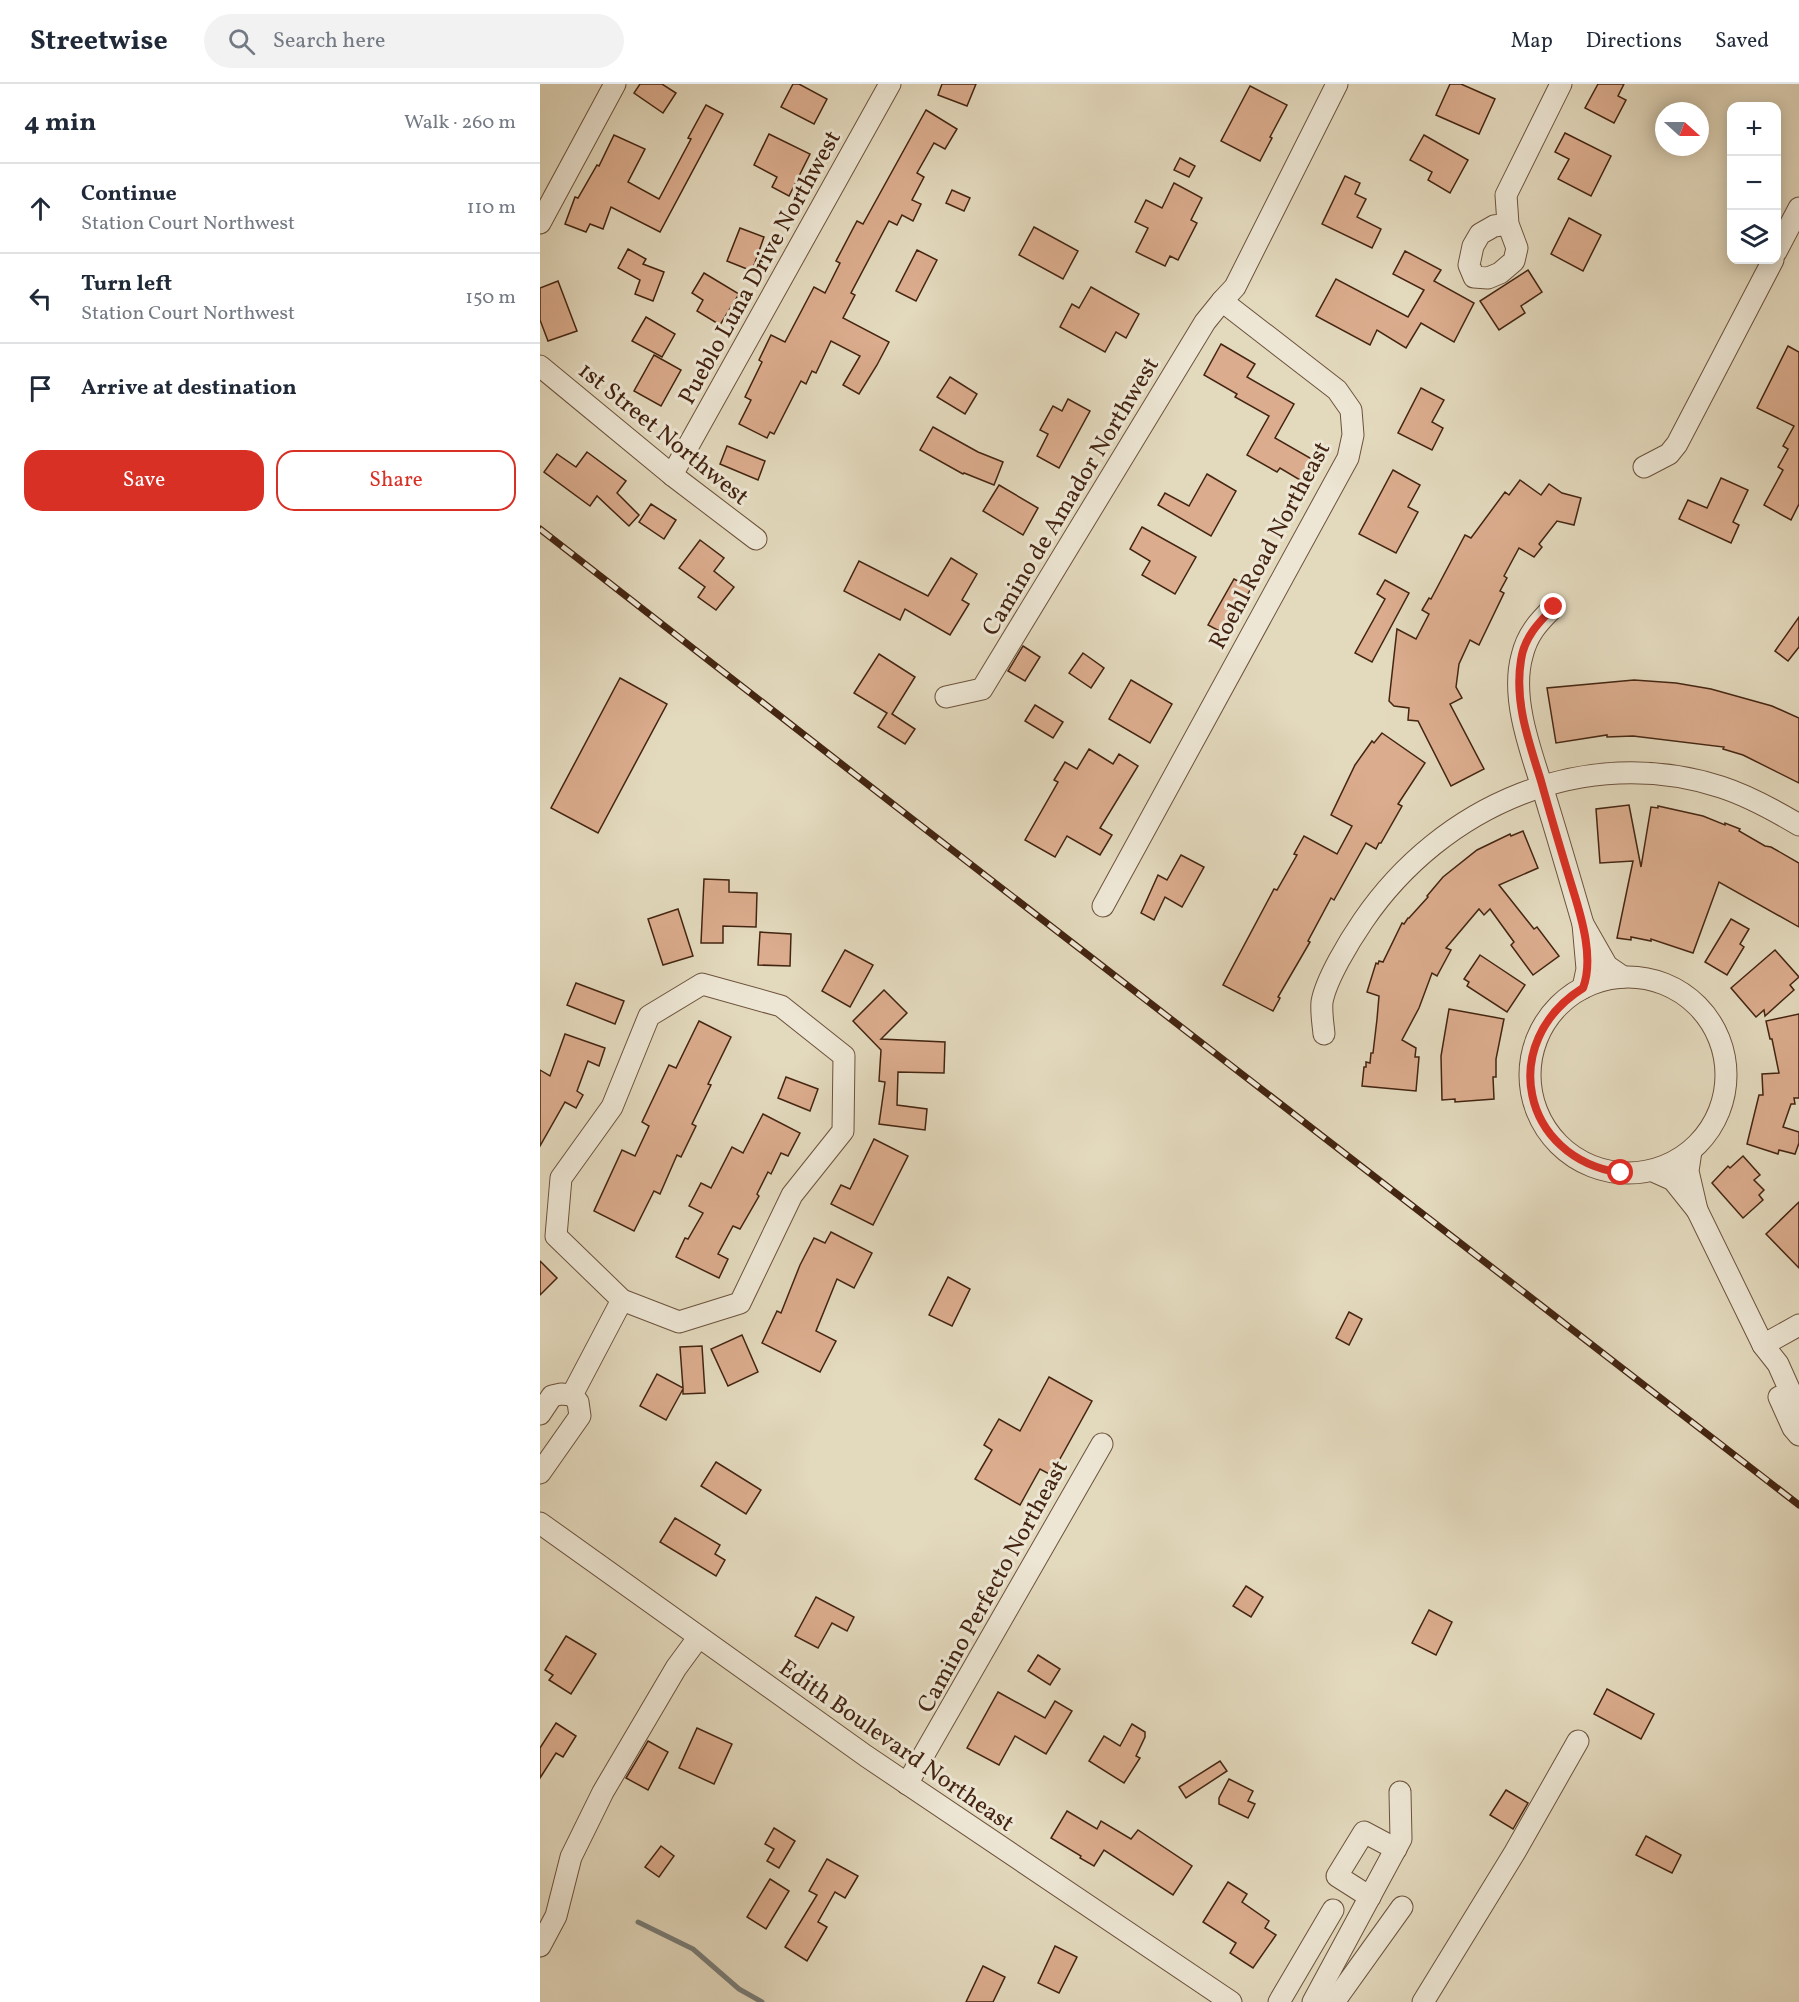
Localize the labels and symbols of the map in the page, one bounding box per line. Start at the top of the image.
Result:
north arrow [1655,102,1709,156]
street label: Pueblo Luna Drive Northwest [671,125,850,411]
street label: Camino de Amador Northwest [975,351,1169,643]
street label: 1st Street Northwest [570,355,756,514]
street label: Roehl Road Northeast [1202,436,1340,656]
route end [1540,593,1566,619]
route start [1607,1159,1633,1185]
street label: Camino Perfecto Northeast [910,1454,1078,1720]
street label: Edith Boulevard Northeast [771,1652,1021,1841]

